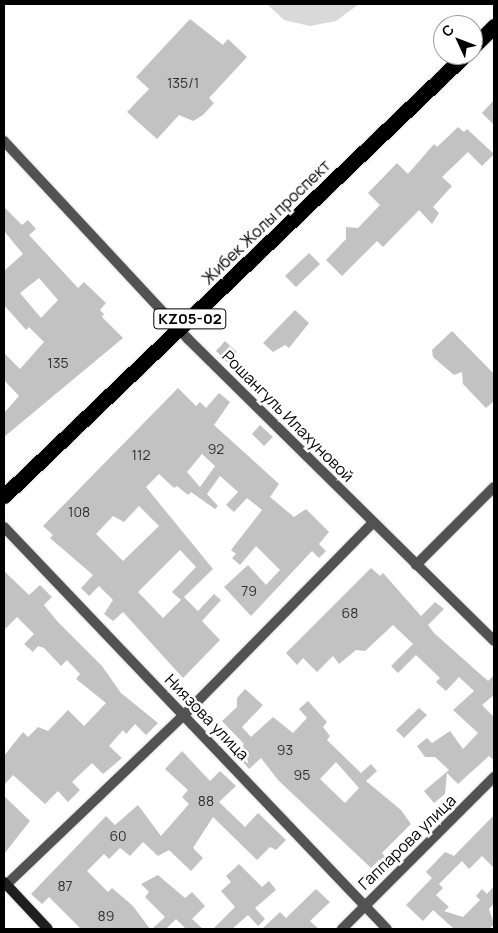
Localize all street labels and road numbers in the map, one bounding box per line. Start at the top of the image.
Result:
street label: Жибек Жолы проспект [198,156,334,288]
road number: KZ05-02 [152,306,228,332]
street label: Рошангуль Илахуновой [218,346,358,486]
street label: Ниязова улица [161,670,253,764]
street label: Гаппарова улица [354,791,460,893]

